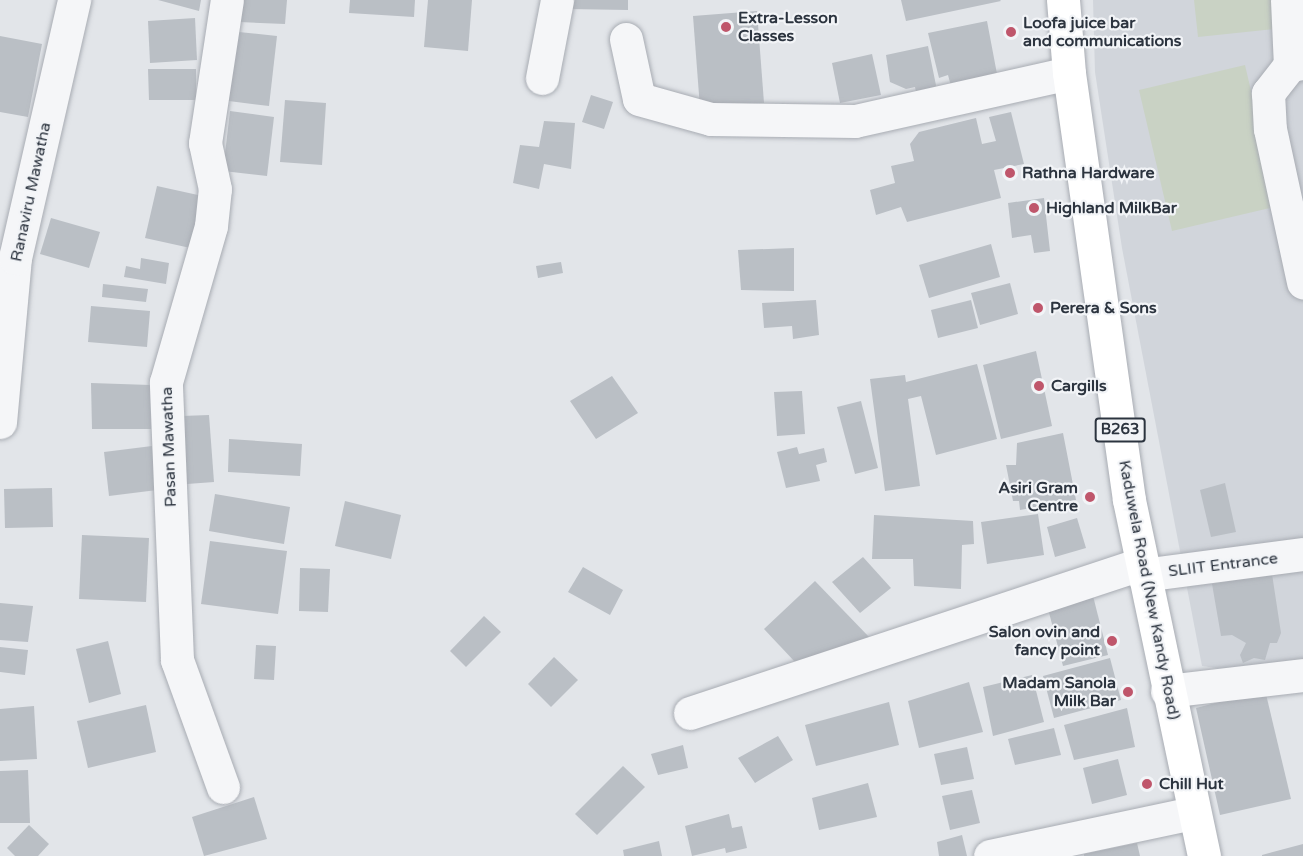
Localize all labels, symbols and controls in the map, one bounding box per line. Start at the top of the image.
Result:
place label: Extra-Lesson Classes [738,8,838,46]
place label: Loofa juice bar and communications [1023,13,1182,51]
marker: Extra-Lesson Classes [719,20,733,34]
marker: Loofa juice bar and communications [1004,25,1018,39]
street label: Ranaviru Mawatha [7,121,55,263]
place label: Rathna Hardware [1022,163,1155,183]
marker: Rathna Hardware [1003,166,1017,180]
place label: Highland MilkBar [1046,198,1177,218]
marker: Highland MilkBar [1027,201,1041,215]
place label: Perera & Sons [1050,298,1157,318]
marker: Perera & Sons [1031,301,1045,315]
place label: Cargills [1051,376,1107,396]
marker: Cargills [1032,379,1046,393]
street label: Pasan Mawatha [157,386,181,508]
road number: B263 [1094,418,1146,442]
street label: Kaduwela Road (New Kandy Road) [1114,459,1184,721]
place label: Asiri Gram Centre [998,478,1078,516]
marker: Asiri Gram Centre [1083,490,1097,504]
street label: SLIIT Entrance [1167,549,1279,581]
place label: Salon ovin and fancy point [989,622,1100,660]
marker: Salon ovin and fancy point [1105,634,1119,648]
place label: Madam Sanola Milk Bar [1002,673,1116,711]
marker: Madam Sanola Milk Bar [1121,685,1135,699]
place label: Chill Hut [1159,774,1224,794]
marker: Chill Hut [1140,777,1154,791]

